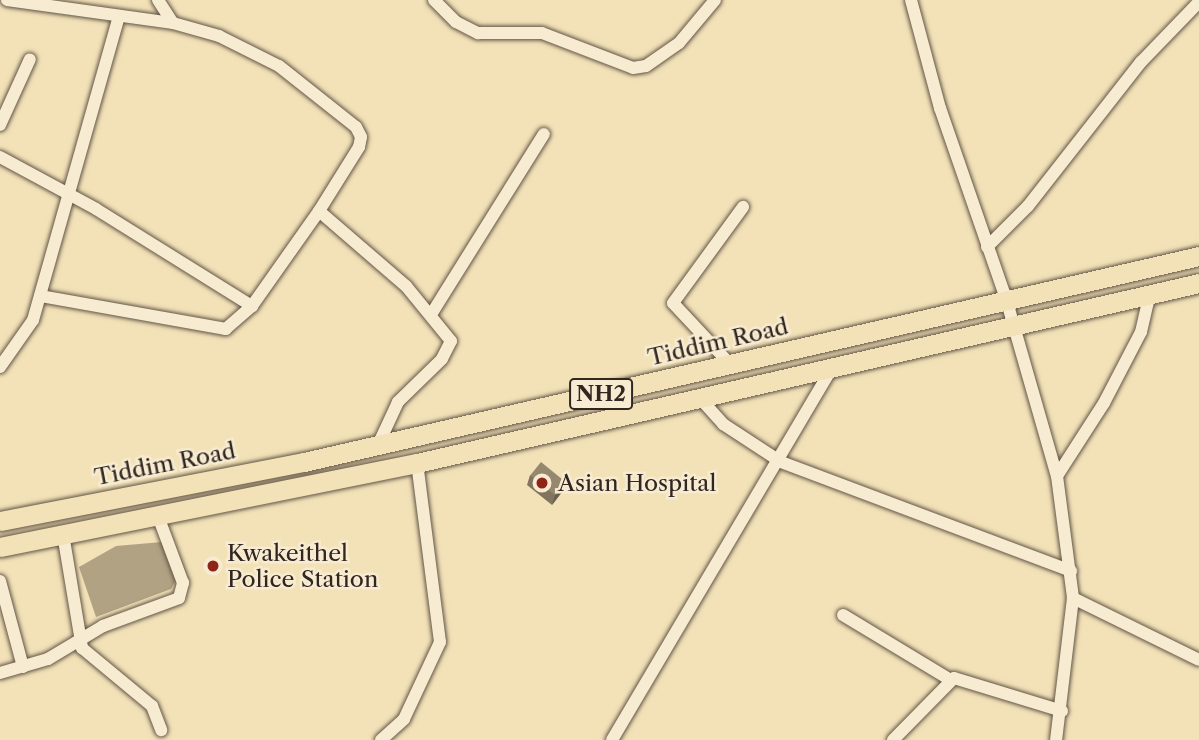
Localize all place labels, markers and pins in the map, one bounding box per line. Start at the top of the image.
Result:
place label: Asian Hospital [558,469,716,497]
marker: Asian Hospital [532,473,552,493]
place label: Kwakeithel Police Station [227,539,378,593]
marker: Kwakeithel Police Station [205,558,221,574]

